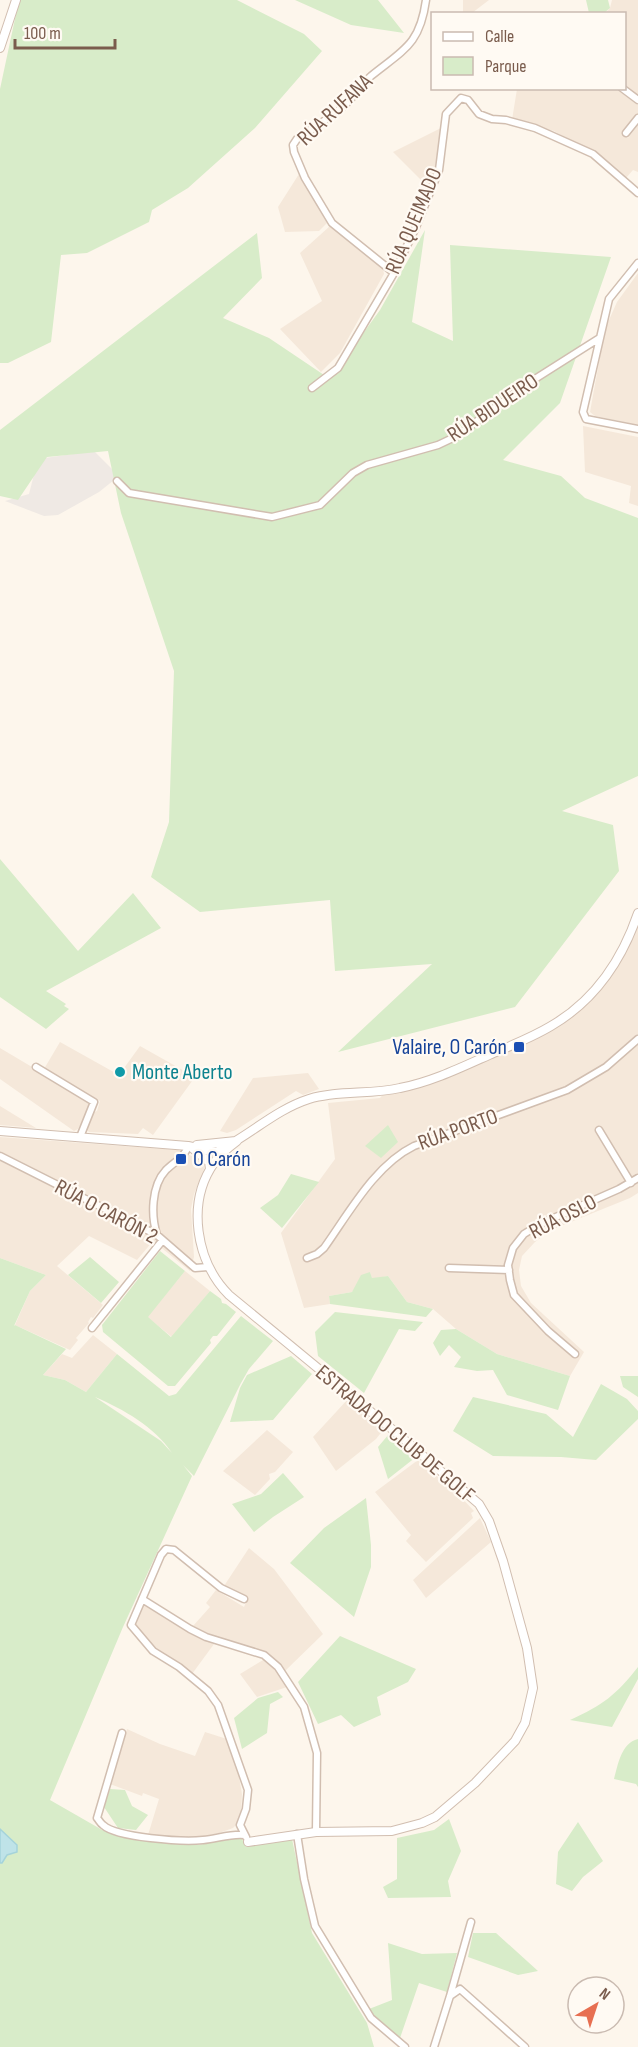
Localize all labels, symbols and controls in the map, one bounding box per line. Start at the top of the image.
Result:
scale bar [15,12,116,50]
legend [431,12,626,90]
text: 100 m [24,23,61,44]
text: Calle [485,26,514,47]
text: Parque [485,56,526,77]
street label: RÚA RUFANA [292,68,379,152]
street label: RÚA QUEIMADO [379,164,449,278]
street label: RÚA BIDUEIRO [442,368,544,448]
place label: Valaire, O Carón [393,1034,507,1061]
marker: Valaire, O Carón [512,1040,526,1054]
place label: Monte Aberto [132,1059,233,1086]
marker: Monte Aberto [113,1065,127,1079]
street label: RÚA PORTO [414,1103,502,1157]
place label: O Carón [193,1146,251,1173]
marker: O Carón [174,1152,188,1166]
street label: RÚA O CARÓN 2 [50,1174,162,1250]
street label: RÚA OSLO [525,1189,601,1245]
street label: ESTRADA DO CLUB DE GOLF [310,1359,480,1509]
north arrow [566,1975,626,2035]
text: N [595,1984,614,2005]

